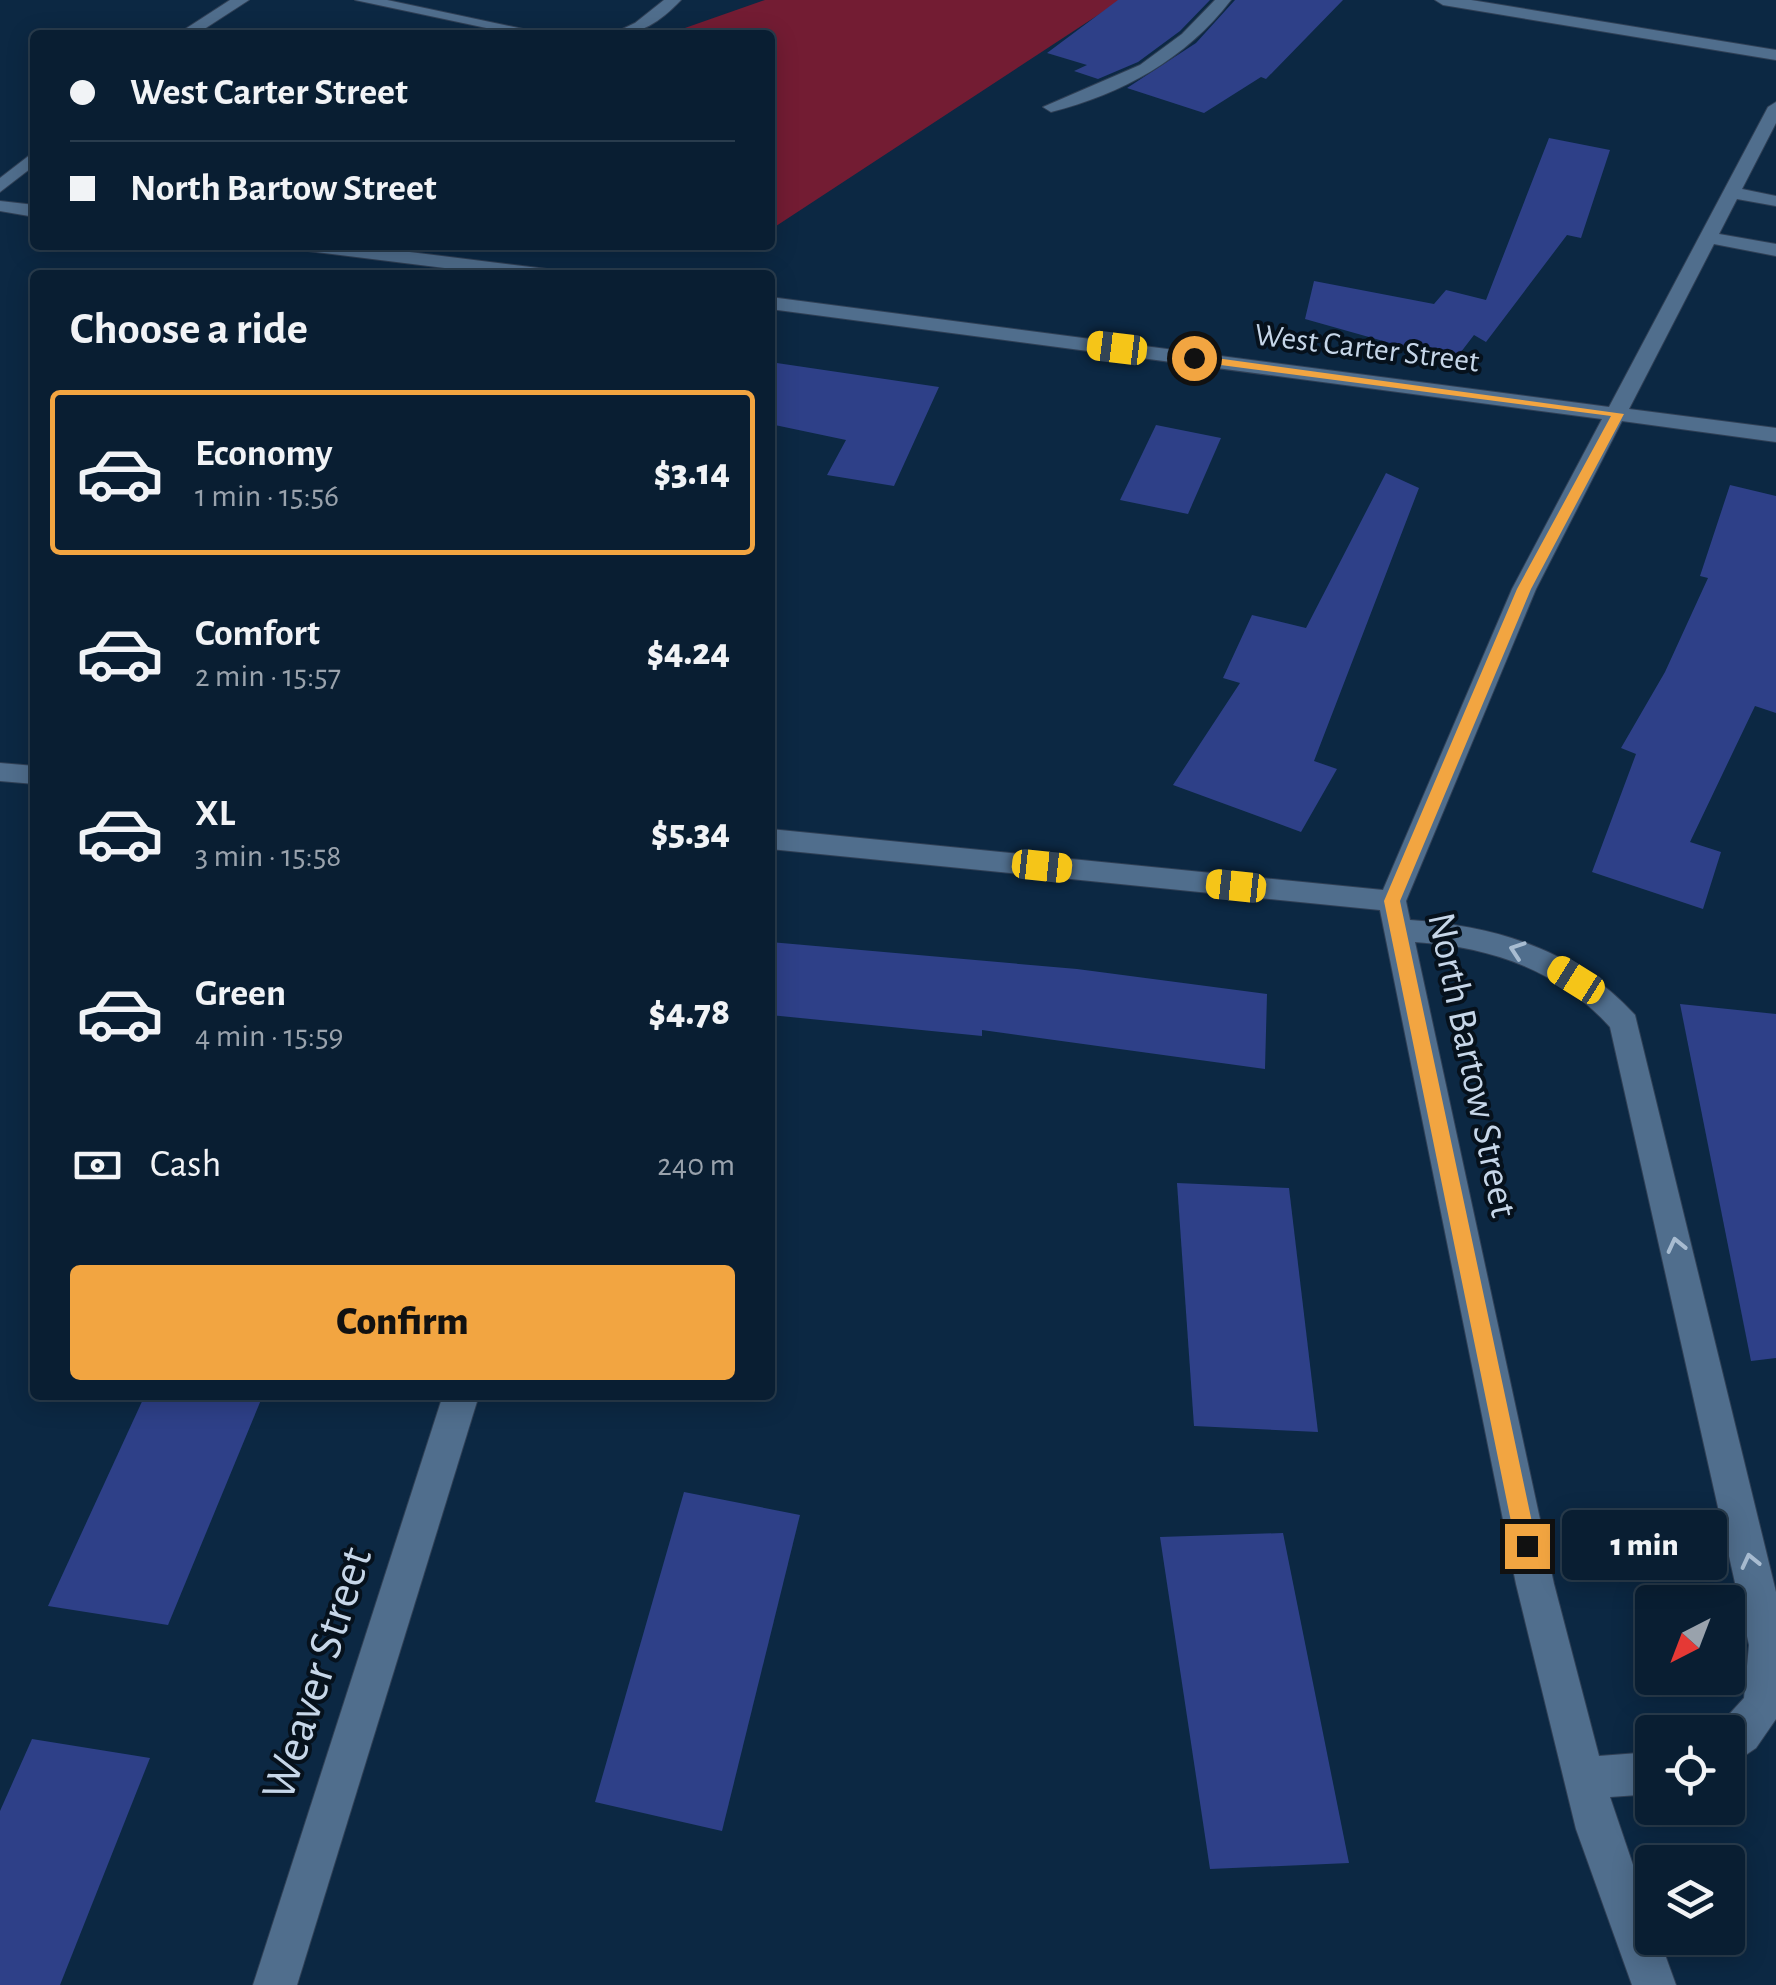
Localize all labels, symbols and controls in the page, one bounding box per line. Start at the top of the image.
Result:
text: West Carter Street [130,74,408,112]
text: North Bartow Street [130,170,437,208]
text: Choose a ride [70,307,308,352]
street label: West Carter Street [1253,318,1481,378]
car [1085,329,1149,367]
route start [1172,336,1217,381]
icon: car [75,428,165,518]
text: Economy [195,435,333,473]
text: $3.14 [654,454,730,492]
text: 1 min · 15:56 [195,480,339,512]
icon: car [75,608,165,698]
text: Comfort [195,615,320,653]
text: $4.24 [647,634,730,672]
text: 2 min · 15:57 [195,660,341,692]
icon: car [75,788,165,878]
text: XL [195,795,235,833]
text: $5.34 [651,814,730,852]
text: 3 min · 15:58 [195,840,341,872]
car [1011,848,1073,884]
car [1205,868,1267,904]
street label: North Bartow Street [1420,909,1524,1221]
one-way arrow [1509,942,1526,962]
car [1543,951,1609,1009]
icon: car [75,968,165,1058]
text: Green [195,975,286,1013]
text: $4.78 [649,994,730,1032]
text: 4 min · 15:59 [195,1020,344,1052]
icon: cash [70,1138,125,1193]
text: Cash [150,1146,221,1184]
text: 240 m [657,1149,735,1181]
one-way arrow [1667,1237,1688,1254]
button: Confirm [70,1265,735,1380]
callout: 1 min [1562,1511,1727,1581]
route end [1505,1524,1550,1569]
text: 1 min [1610,1529,1679,1561]
street label: Weaver Street [255,1542,381,1806]
one-way arrow [1741,1553,1762,1570]
north arrow [1635,1585,1745,1695]
map controls [1635,1585,1745,1955]
button: locate [1635,1715,1745,1825]
button: layers [1635,1845,1745,1955]

